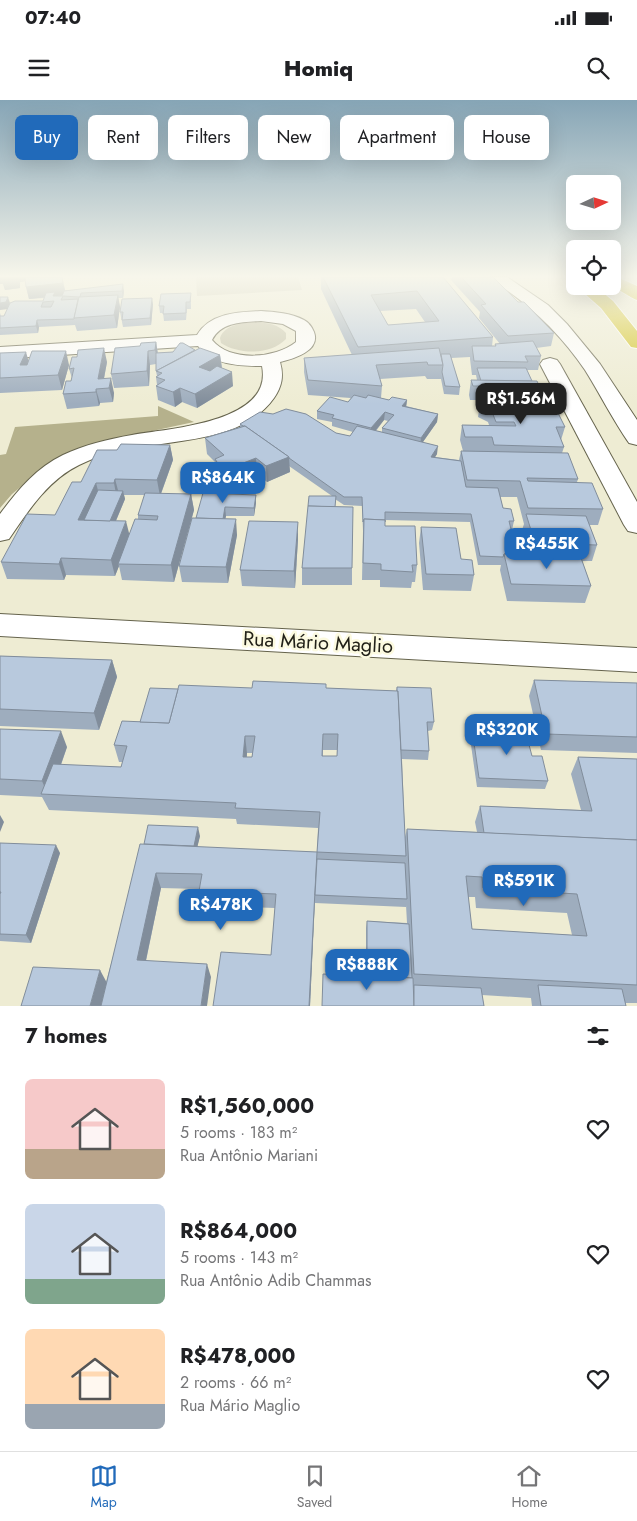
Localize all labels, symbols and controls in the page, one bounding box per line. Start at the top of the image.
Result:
text: 07:40 [25,4,81,31]
text: Homiq [284,52,353,84]
icon: menu [25,54,53,82]
icon: search [584,54,612,82]
chip: Buy [15,115,78,160]
chip: Rent [88,115,158,160]
chip: Filters [168,115,248,160]
chip: New [258,115,330,160]
chip: Apartment [340,115,454,160]
chip: House [464,115,549,160]
north arrow [566,175,621,230]
map controls [566,175,621,295]
button: locate [566,240,621,295]
pin: R$1.56M [475,382,567,425]
text: R$1.56M [487,387,555,410]
pin: R$864K [182,462,264,504]
text: R$864K [191,466,255,489]
pin: R$455K [506,528,588,570]
text: R$455K [515,532,579,555]
street label: Rua Mário Maglio [242,624,394,661]
pin: R$320K [466,714,548,756]
text: R$320K [476,718,538,741]
pin: R$591K [483,864,565,907]
text: R$591K [494,869,554,892]
pin: R$478K [180,888,262,931]
text: R$478K [190,893,252,916]
pin: R$888K [326,948,408,991]
text: R$888K [336,953,398,976]
text: 7 homes [25,1021,107,1051]
icon: filters [584,1022,612,1050]
text: R$1,560,000 [180,1091,314,1121]
icon: home [65,1099,125,1159]
icon: heart [584,1115,612,1143]
text: 5 rooms · 183 m² [180,1121,297,1144]
text: Rua Antônio Mariani [180,1144,318,1167]
text: R$864,000 [180,1216,297,1246]
icon: home [65,1224,125,1284]
icon: heart [584,1240,612,1268]
text: 5 rooms · 143 m² [180,1246,298,1269]
text: Rua Antônio Adib Chammas [180,1269,371,1292]
text: R$478,000 [180,1341,295,1371]
icon: home [65,1349,125,1409]
icon: heart [584,1365,612,1393]
text: 2 rooms · 66 m² [180,1371,291,1394]
text: Rua Mário Maglio [180,1394,300,1417]
tab: Map [90,1462,118,1512]
tab: Saved [297,1462,332,1512]
tab: Home [512,1462,547,1512]

